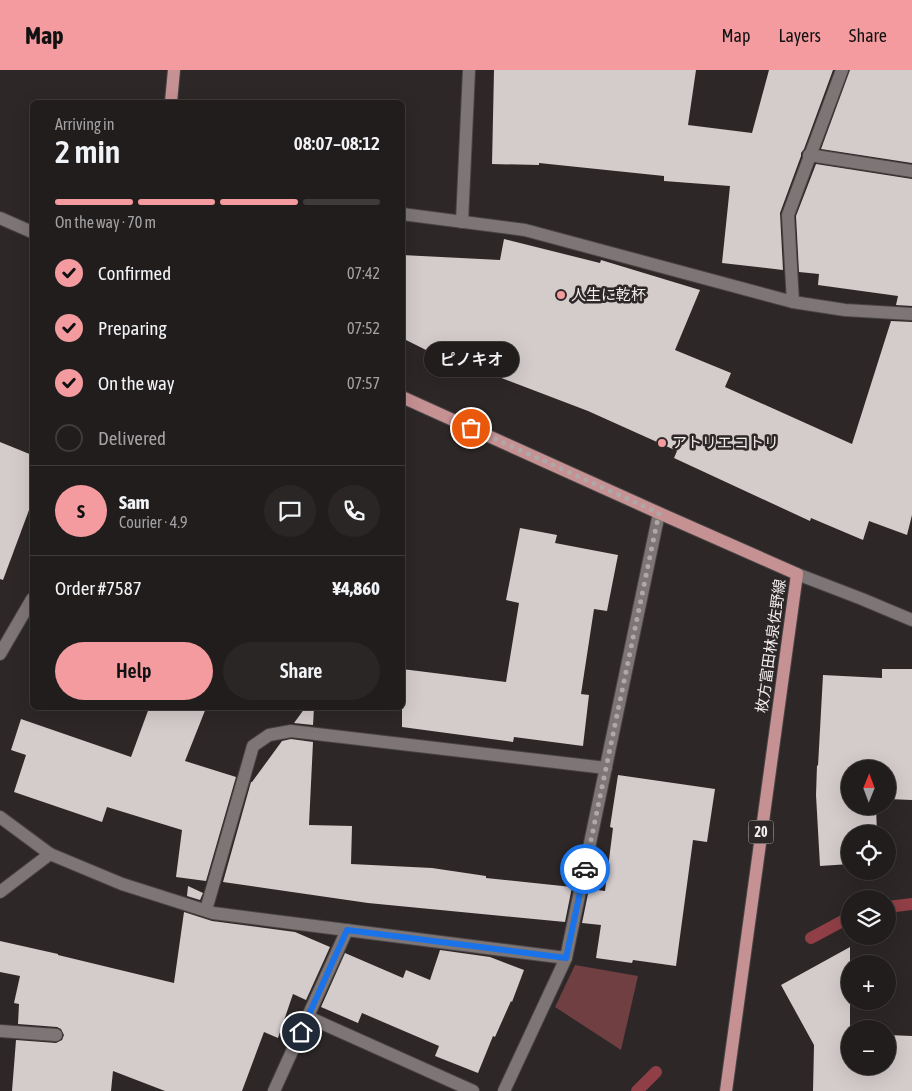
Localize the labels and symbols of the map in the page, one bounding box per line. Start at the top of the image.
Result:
place label: 人生に乾杯 [571,286,646,303]
marker: 人生に乾杯 [555,289,567,301]
callout: ピノキオ [424,343,518,378]
pin [450,407,492,449]
place label: アトリエ コトリ [672,434,779,451]
marker: アトリエ コトリ [656,437,668,449]
street label: 枚方富田林泉佐野線 [753,578,788,714]
north arrow [841,760,896,815]
road number: 20 [748,820,774,844]
courier [560,844,610,894]
pin [280,1011,322,1053]

